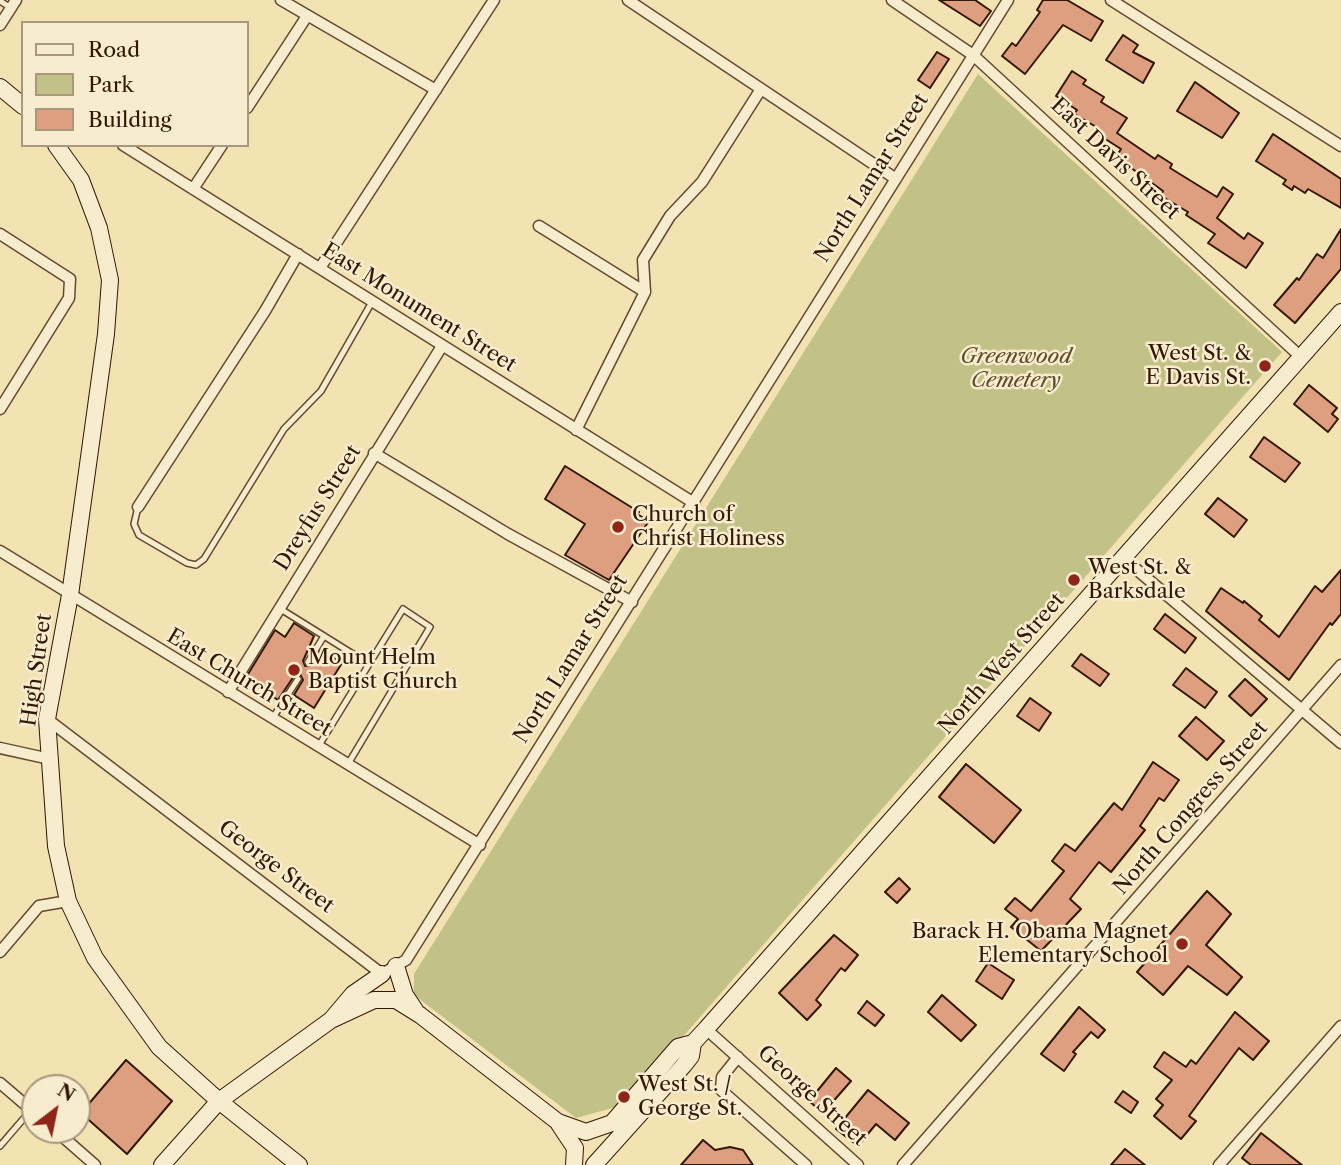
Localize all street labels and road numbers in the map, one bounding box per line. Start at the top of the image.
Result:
street label: North Lamar Street [810,89,934,267]
street label: East Davis Street [1045,93,1185,225]
street label: East Monument Street [317,238,521,378]
street label: Dreyfus Street [269,441,367,575]
street label: North Lamar Street [509,570,633,748]
street label: North West Street [934,588,1070,740]
street label: High Street [17,612,57,728]
street label: East Church Street [162,624,336,742]
street label: North Congress Street [1109,716,1273,900]
street label: George Street [213,815,339,919]
street label: George Street [752,1040,872,1152]

